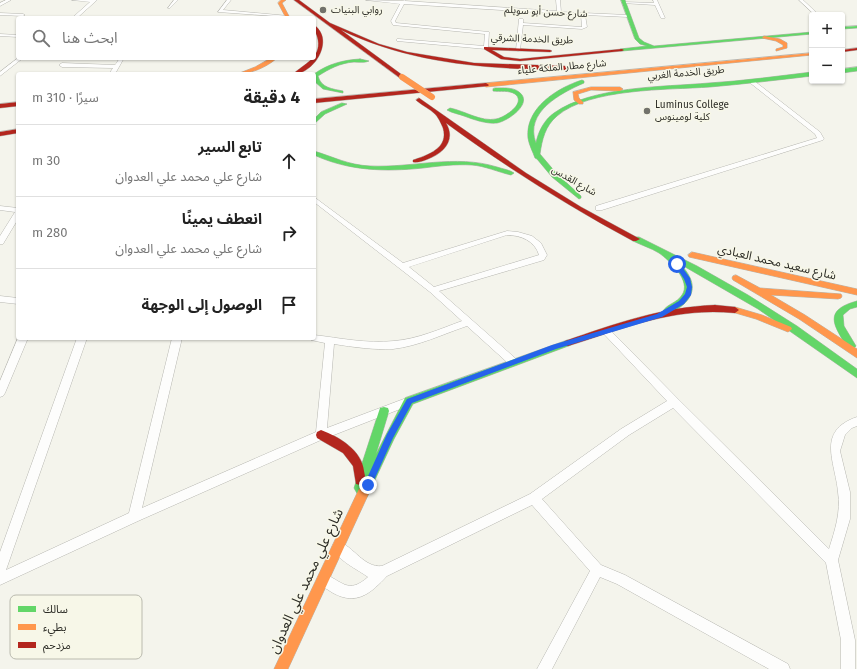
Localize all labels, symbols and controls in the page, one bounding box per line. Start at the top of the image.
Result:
place label: روابي البنيات [331,4,383,17]
street label: شارع حسن أبو سويلم [504,4,588,21]
marker: روابي البنيات [318,5,328,15]
map controls [809,12,845,84]
button: + [809,12,845,48]
search box [16,16,316,60]
icon: search [30,27,52,49]
text: ابحث هنا [62,29,118,47]
street label: طريق الخدمة الشرقي [490,32,574,48]
button: − [809,48,845,84]
street label: شارع مطار الملكة علياء [517,57,607,78]
street label: طريق الخدمة الغربي [647,64,725,84]
text: 4 دقيقة [244,87,300,108]
text: سيرًا · 310 m [32,90,99,105]
place label: Luminus College كلية لومينوس [655,99,729,123]
marker: Luminus College كلية لومينوس [642,106,652,116]
text: تابع السير [198,138,262,156]
icon: ahead [278,150,300,172]
text: 30 m [32,153,60,168]
street label: شارع القدس [549,163,599,200]
text: شارع علي محمد علي العدوان [115,169,262,184]
text: انعطف يمينًا [182,210,262,228]
icon: right [278,222,300,244]
text: 280 m [32,225,67,240]
text: شارع علي محمد علي العدوان [115,241,262,256]
street label: شارع سعيد محمد العبادي [716,242,838,285]
route start [668,255,686,273]
icon: arrive [278,294,300,316]
text: الوصول إلى الوجهة [142,296,262,314]
route end [359,476,377,494]
street label: شارع علي محمد علي العدوان [265,506,349,657]
legend [10,595,142,659]
text: سالك [43,603,68,616]
text: بطيء [43,621,66,637]
text: مزدحم [43,639,71,654]

